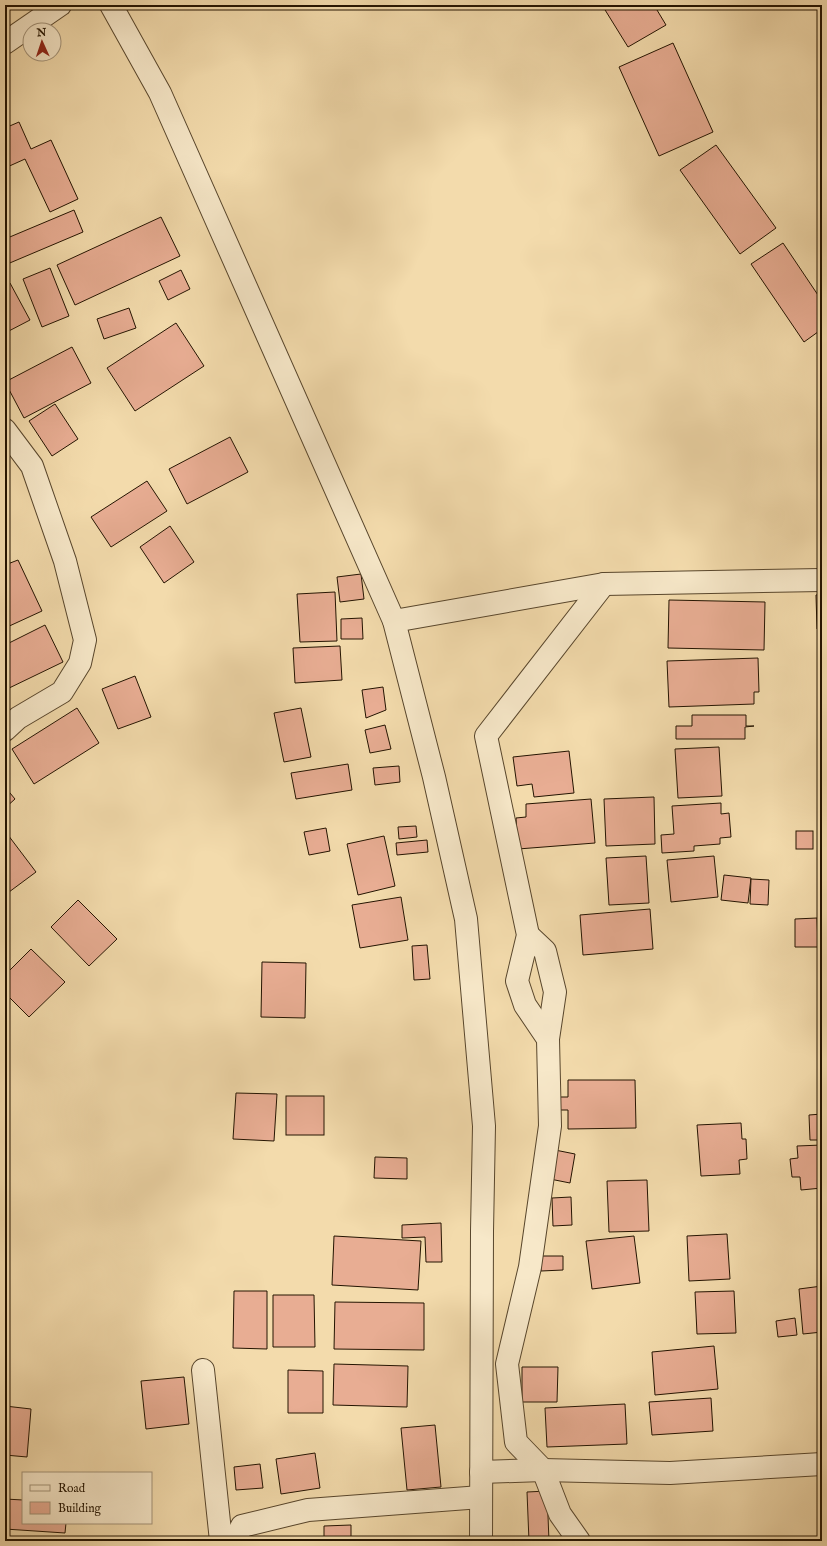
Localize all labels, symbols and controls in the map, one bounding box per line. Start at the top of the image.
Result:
north arrow [22,22,62,62]
text: N [35,26,47,40]
legend [22,1472,152,1524]
text: Road [58,1481,86,1496]
text: Building [58,1501,102,1516]

